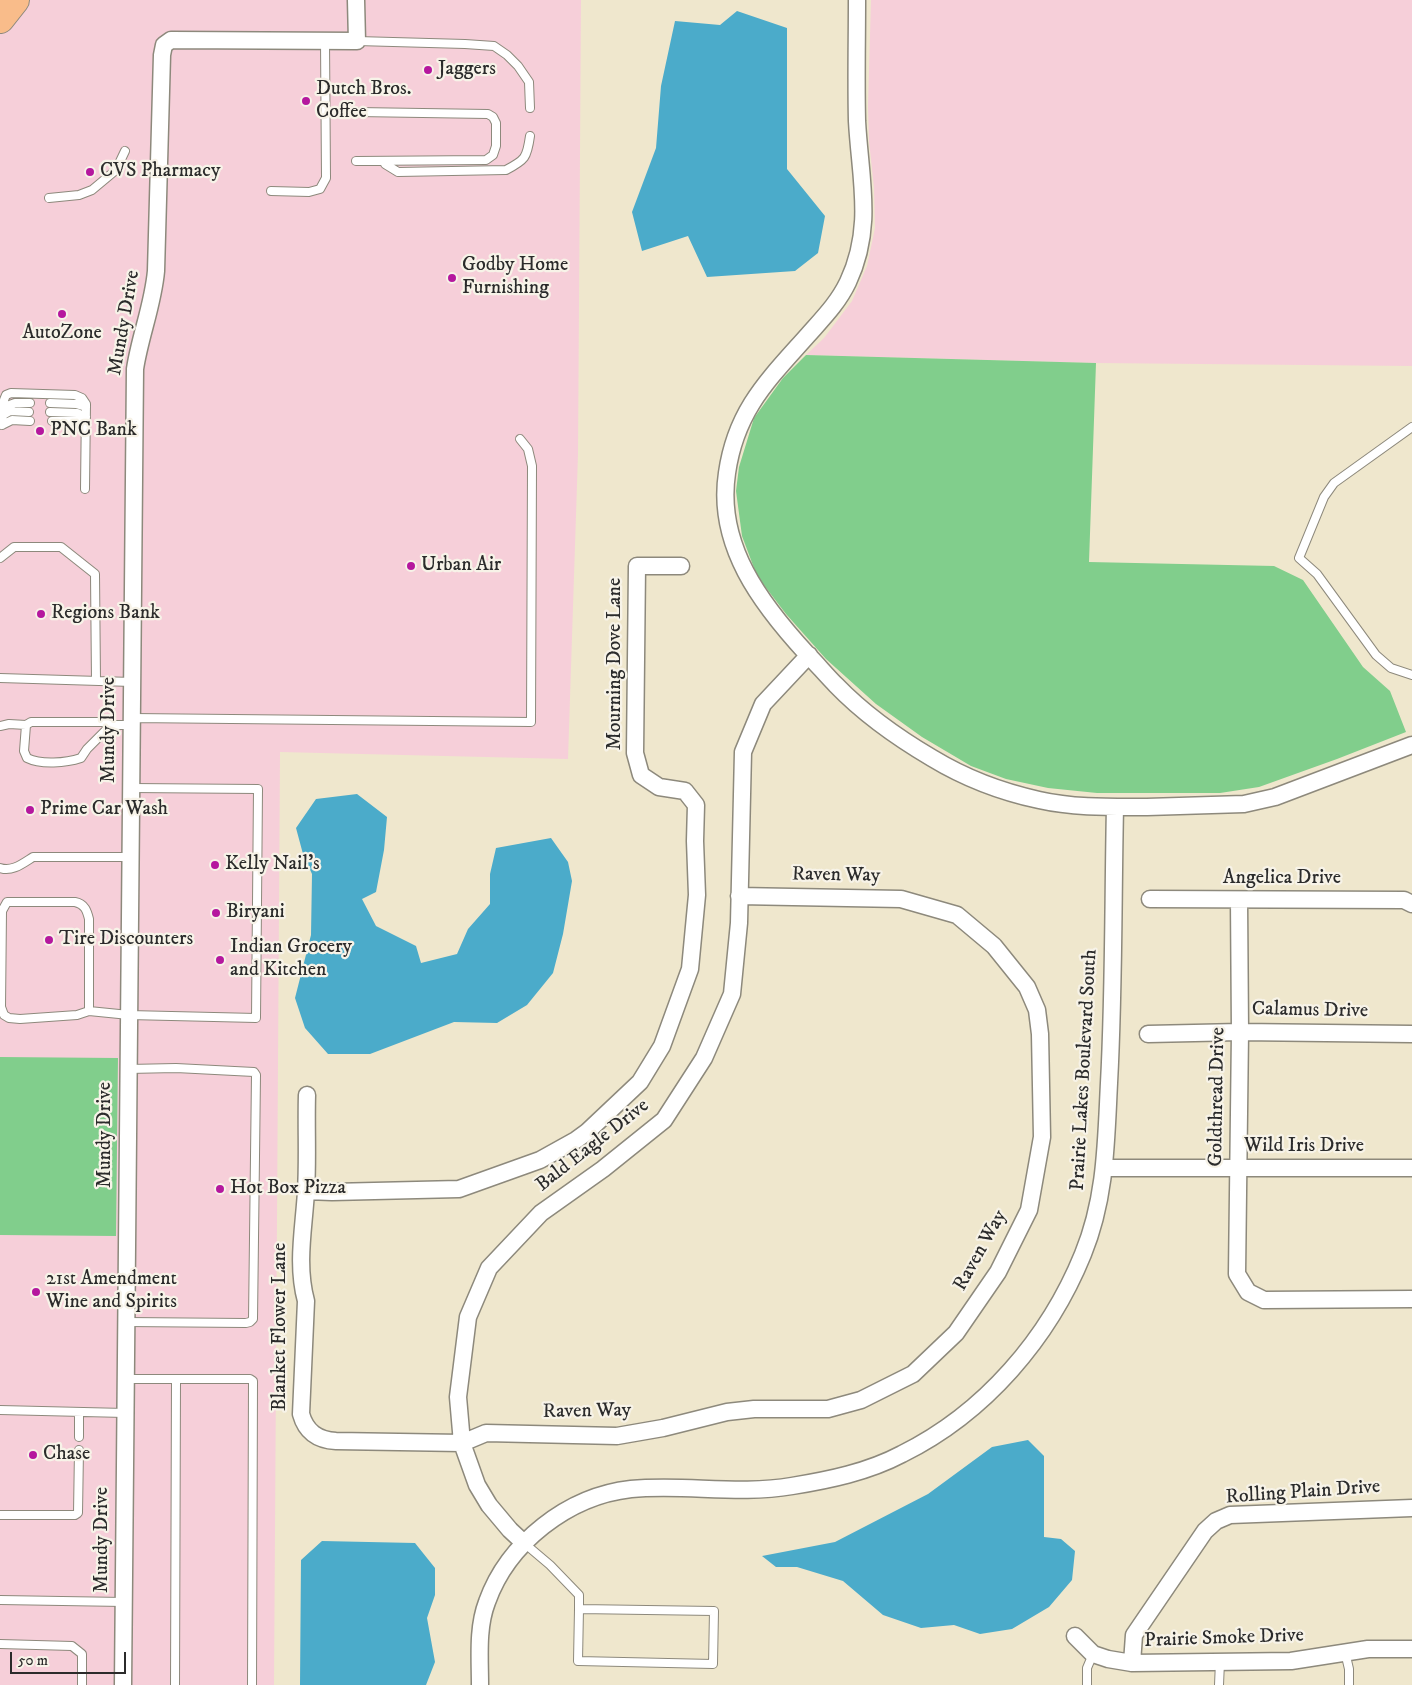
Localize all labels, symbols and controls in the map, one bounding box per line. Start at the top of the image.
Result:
place label: Jaggers [438,58,496,82]
marker: Jaggers [422,64,434,76]
place label: Dutch Bros. Coffee [316,78,411,125]
marker: Dutch Bros. Coffee [300,95,312,107]
place label: CVS Pharmacy [100,160,220,184]
marker: CVS Pharmacy [84,166,96,178]
place label: Godby Home Furnishing [462,254,568,301]
street label: Mundy Drive [104,269,146,377]
marker: Godby Home Furnishing [446,272,458,284]
marker: AutoZone [56,308,68,320]
place label: AutoZone [22,322,102,346]
place label: PNC Bank [50,419,137,443]
marker: PNC Bank [34,425,46,437]
place label: Urban Air [421,554,501,578]
marker: Urban Air [405,560,417,572]
street label: Mourning Dove Lane [604,578,628,750]
place label: Regions Bank [51,602,160,626]
marker: Regions Bank [35,608,47,620]
street label: Mundy Drive [98,677,122,783]
place label: Prime Car Wash [40,798,168,822]
marker: Prime Car Wash [24,804,36,816]
place label: Kelly Nail's [225,853,320,877]
marker: Kelly Nail's [209,859,221,871]
street label: Raven Way [792,863,880,889]
street label: Angelica Drive [1223,867,1341,891]
place label: Biryani [226,901,285,925]
marker: Biryani [210,907,222,919]
place label: Tire Discounters [59,928,193,952]
marker: Tire Discounters [43,934,55,946]
place label: Indian Grocery and Kitchen [230,936,352,983]
street label: Prairie Lakes Boulevard South [1067,949,1103,1191]
marker: Indian Grocery and Kitchen [214,954,226,966]
street label: Calamus Drive [1252,998,1368,1024]
street label: Goldthread Drive [1205,1027,1231,1167]
street label: Mundy Drive [94,1082,118,1188]
street label: Bald Eagle Drive [532,1094,654,1198]
street label: Wild Iris Drive [1244,1135,1364,1159]
place label: Hot Box Pizza [230,1177,346,1201]
marker: Hot Box Pizza [214,1183,226,1195]
street label: Raven Way [949,1206,1013,1296]
street label: Blanket Flower Lane [269,1243,293,1411]
place label: 21st Amendment Wine and Spirits [46,1268,177,1315]
marker: 21st Amendment Wine and Spirits [30,1286,42,1298]
street label: Raven Way [543,1399,631,1425]
place label: Chase [43,1443,90,1467]
marker: Chase [27,1449,39,1461]
street label: Rolling Plain Drive [1225,1476,1381,1510]
street label: Mundy Drive [91,1487,115,1593]
street label: Prairie Smoke Drive [1144,1624,1304,1654]
scale bar [12,1642,129,1674]
text: 50 m [18,1651,48,1670]

